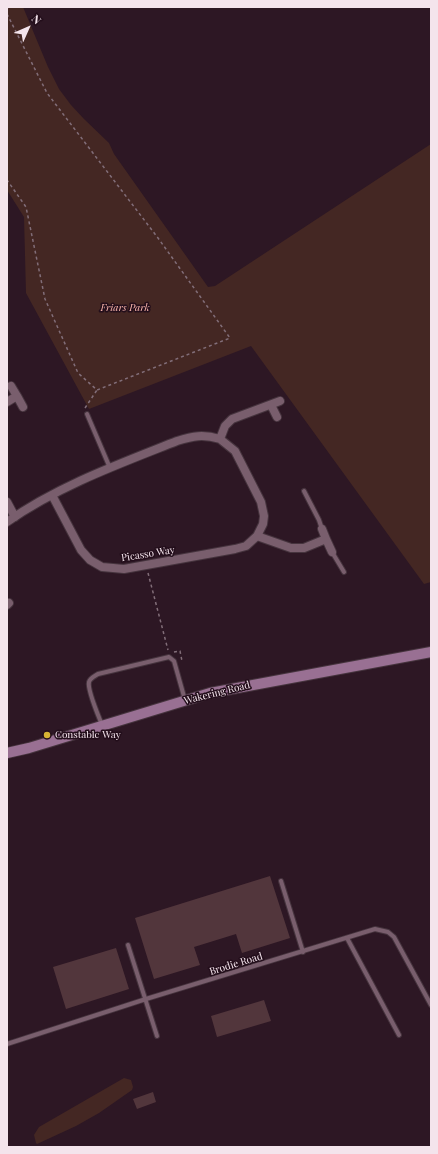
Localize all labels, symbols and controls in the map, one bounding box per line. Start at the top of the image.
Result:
north arrow [8,8,48,48]
text: N [29,11,45,27]
park label: Friars Park [100,302,150,314]
street label: Picasso Way [120,544,176,564]
street label: Wakering Road [183,679,251,707]
place label: Constable Way [55,729,121,741]
marker: Constable Way [42,730,52,740]
street label: Brodie Road [208,950,264,978]

